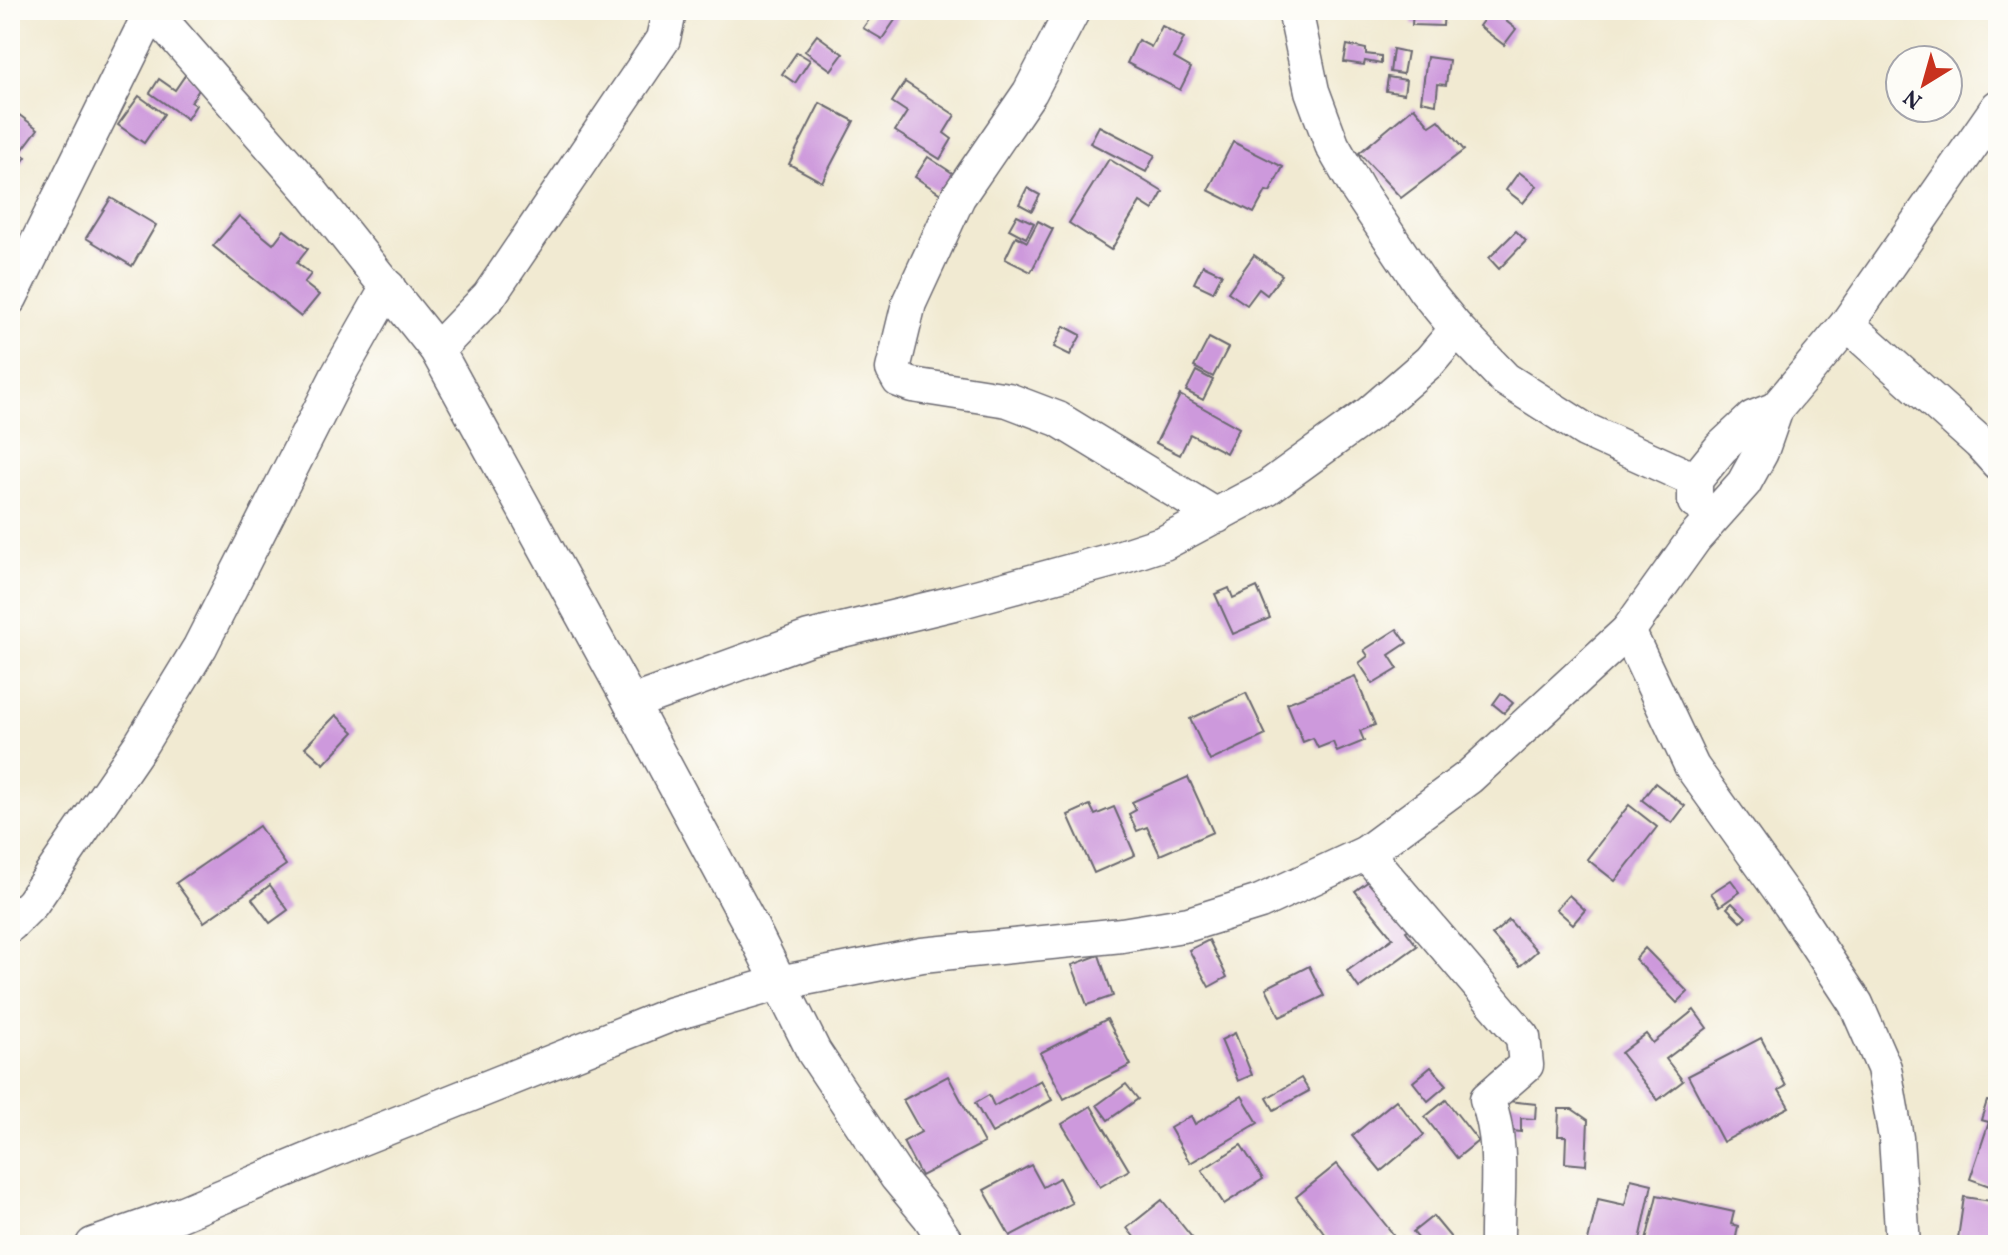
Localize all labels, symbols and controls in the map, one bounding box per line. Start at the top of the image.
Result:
north arrow [1884,44,1964,124]
text: N [1898,81,1929,115]

